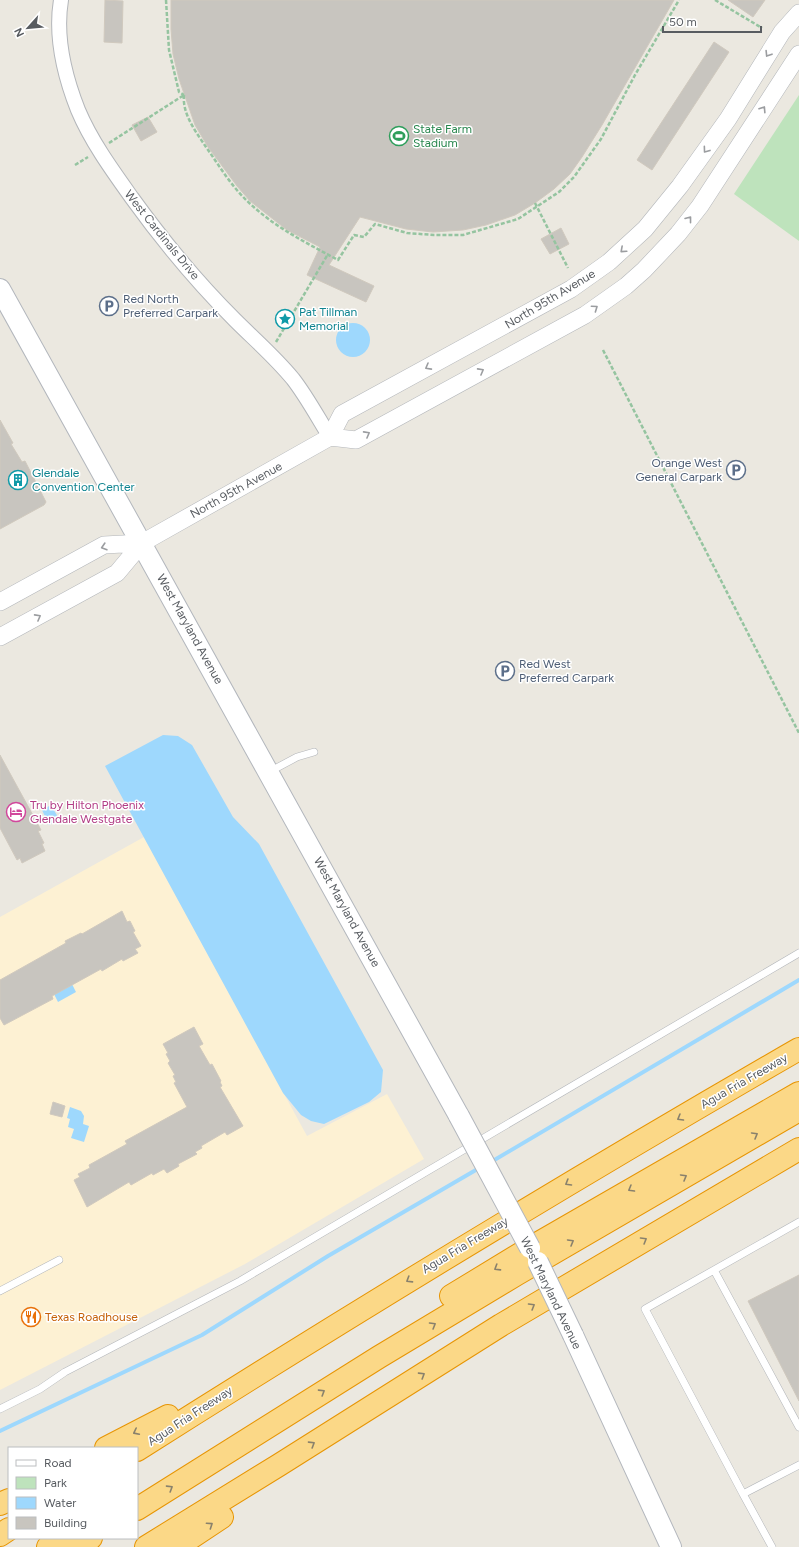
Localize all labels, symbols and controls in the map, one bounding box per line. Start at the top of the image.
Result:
north arrow [8,8,48,48]
scale bar [663,8,761,34]
text: 50 m [669,15,697,29]
text: N [12,26,27,39]
one-way arrow [766,50,773,57]
one-way arrow [758,106,765,113]
place label: State Farm Stadium [413,122,472,150]
sports icon: State Farm Stadium [388,125,410,147]
one-way arrow [703,146,710,153]
street label: West Cardinals Drive [122,187,203,283]
one-way arrow [685,217,692,224]
one-way arrow [620,245,627,252]
street label: North 95th Avenue [502,266,598,332]
place label: Red North Preferred Carpark [123,292,218,320]
parking icon: Red North Preferred Carpark [98,295,120,317]
place label: Pat Tillman Memorial [299,305,357,333]
one-way arrow [590,306,597,313]
place icon: Pat Tillman Memorial [274,308,296,330]
one-way arrow [425,363,432,370]
one-way arrow [477,369,485,376]
one-way arrow [363,431,371,438]
place label: Orange West General Carpark [635,456,722,484]
street label: North 95th Avenue [188,459,285,521]
parking icon: Orange West General Carpark [725,459,747,481]
place label: Glendale Convention Center [32,466,135,494]
building icon: Glendale Convention Center [7,469,29,491]
one-way arrow [100,542,107,551]
street label: West Maryland Avenue [154,572,226,687]
one-way arrow [34,614,41,621]
place label: Red West Preferred Carpark [519,657,614,685]
parking icon: Red West Preferred Carpark [494,660,516,682]
place label: Tru by Hilton Phoenix Glendale Westgate [30,798,144,826]
hotel icon: Tru by Hilton Phoenix Glendale Westgate [5,801,27,823]
street label: West Maryland Avenue [311,855,383,970]
street label: Agua Fria Freeway [698,1050,791,1112]
one-way arrow [677,1113,684,1120]
one-way arrow [751,1133,758,1140]
one-way arrow [680,1174,687,1181]
one-way arrow [565,1179,572,1186]
one-way arrow [628,1185,635,1192]
street label: Agua Fria Freeway [419,1213,511,1276]
street label: West Maryland Avenue [518,1234,585,1352]
one-way arrow [640,1237,647,1244]
one-way arrow [567,1240,574,1247]
one-way arrow [494,1263,501,1271]
one-way arrow [406,1275,413,1282]
one-way arrow [528,1304,535,1311]
restaurant icon: Texas Roadhouse [20,1306,42,1328]
place label: Texas Roadhouse [45,1310,138,1324]
one-way arrow [429,1322,436,1329]
one-way arrow [418,1372,425,1380]
street label: Agua Fria Freeway [145,1383,236,1449]
one-way arrow [318,1390,325,1397]
one-way arrow [133,1427,140,1435]
one-way arrow [308,1442,315,1449]
legend [8,1447,138,1539]
text: Road [44,1456,72,1470]
text: Park [44,1476,67,1490]
one-way arrow [166,1485,173,1493]
text: Water [44,1496,76,1510]
text: Building [44,1516,87,1530]
one-way arrow [205,1523,212,1530]

